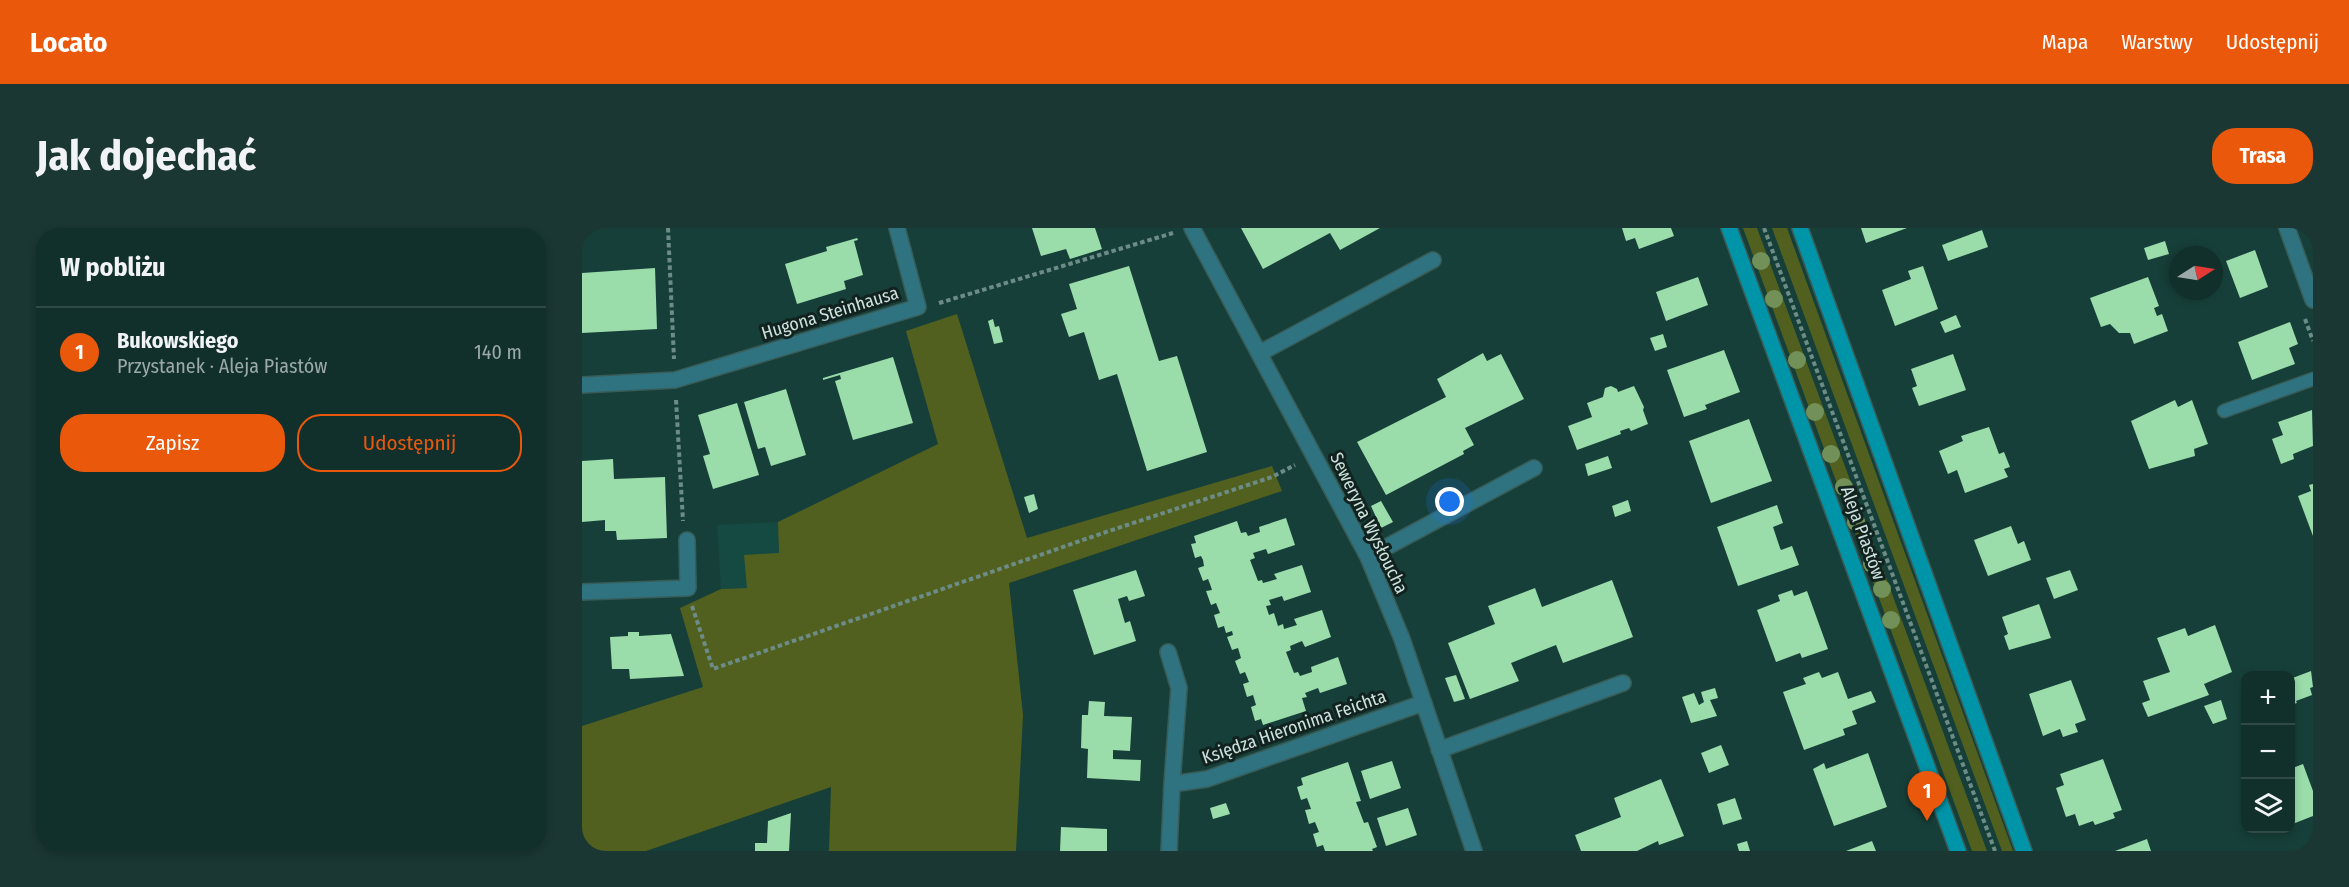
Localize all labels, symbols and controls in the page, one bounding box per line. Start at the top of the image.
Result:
text: Locato [30,26,108,59]
text: Mapa [2042,29,2088,55]
text: Warstwy [2121,29,2193,55]
text: Udostępnij [2226,29,2319,55]
button: Trasa [2212,128,2313,184]
text: Jak dojechać [36,131,256,181]
north arrow [2169,246,2223,300]
text: W pobliżu [60,252,166,283]
street label: Hugona Steinhausa [759,282,901,344]
text: Bukowskiego [117,327,238,354]
text: 1 [75,340,84,364]
text: 140 m [474,340,522,364]
text: Przystanek · Aleja Piastów [117,354,327,378]
button: Zapisz [60,414,285,472]
button: Udostępnij [297,414,522,472]
street label: Seweryna Wysłoucha [1325,449,1413,597]
street label: Aleja Piastów [1836,483,1890,583]
your location [1435,487,1464,516]
map controls [2241,671,2295,833]
button: + [2241,671,2295,725]
street label: Księdza Hieronima Feichta [1199,685,1389,769]
button: − [2241,725,2295,779]
pin: 1 [1908,772,1946,821]
button: layers [2241,779,2295,833]

